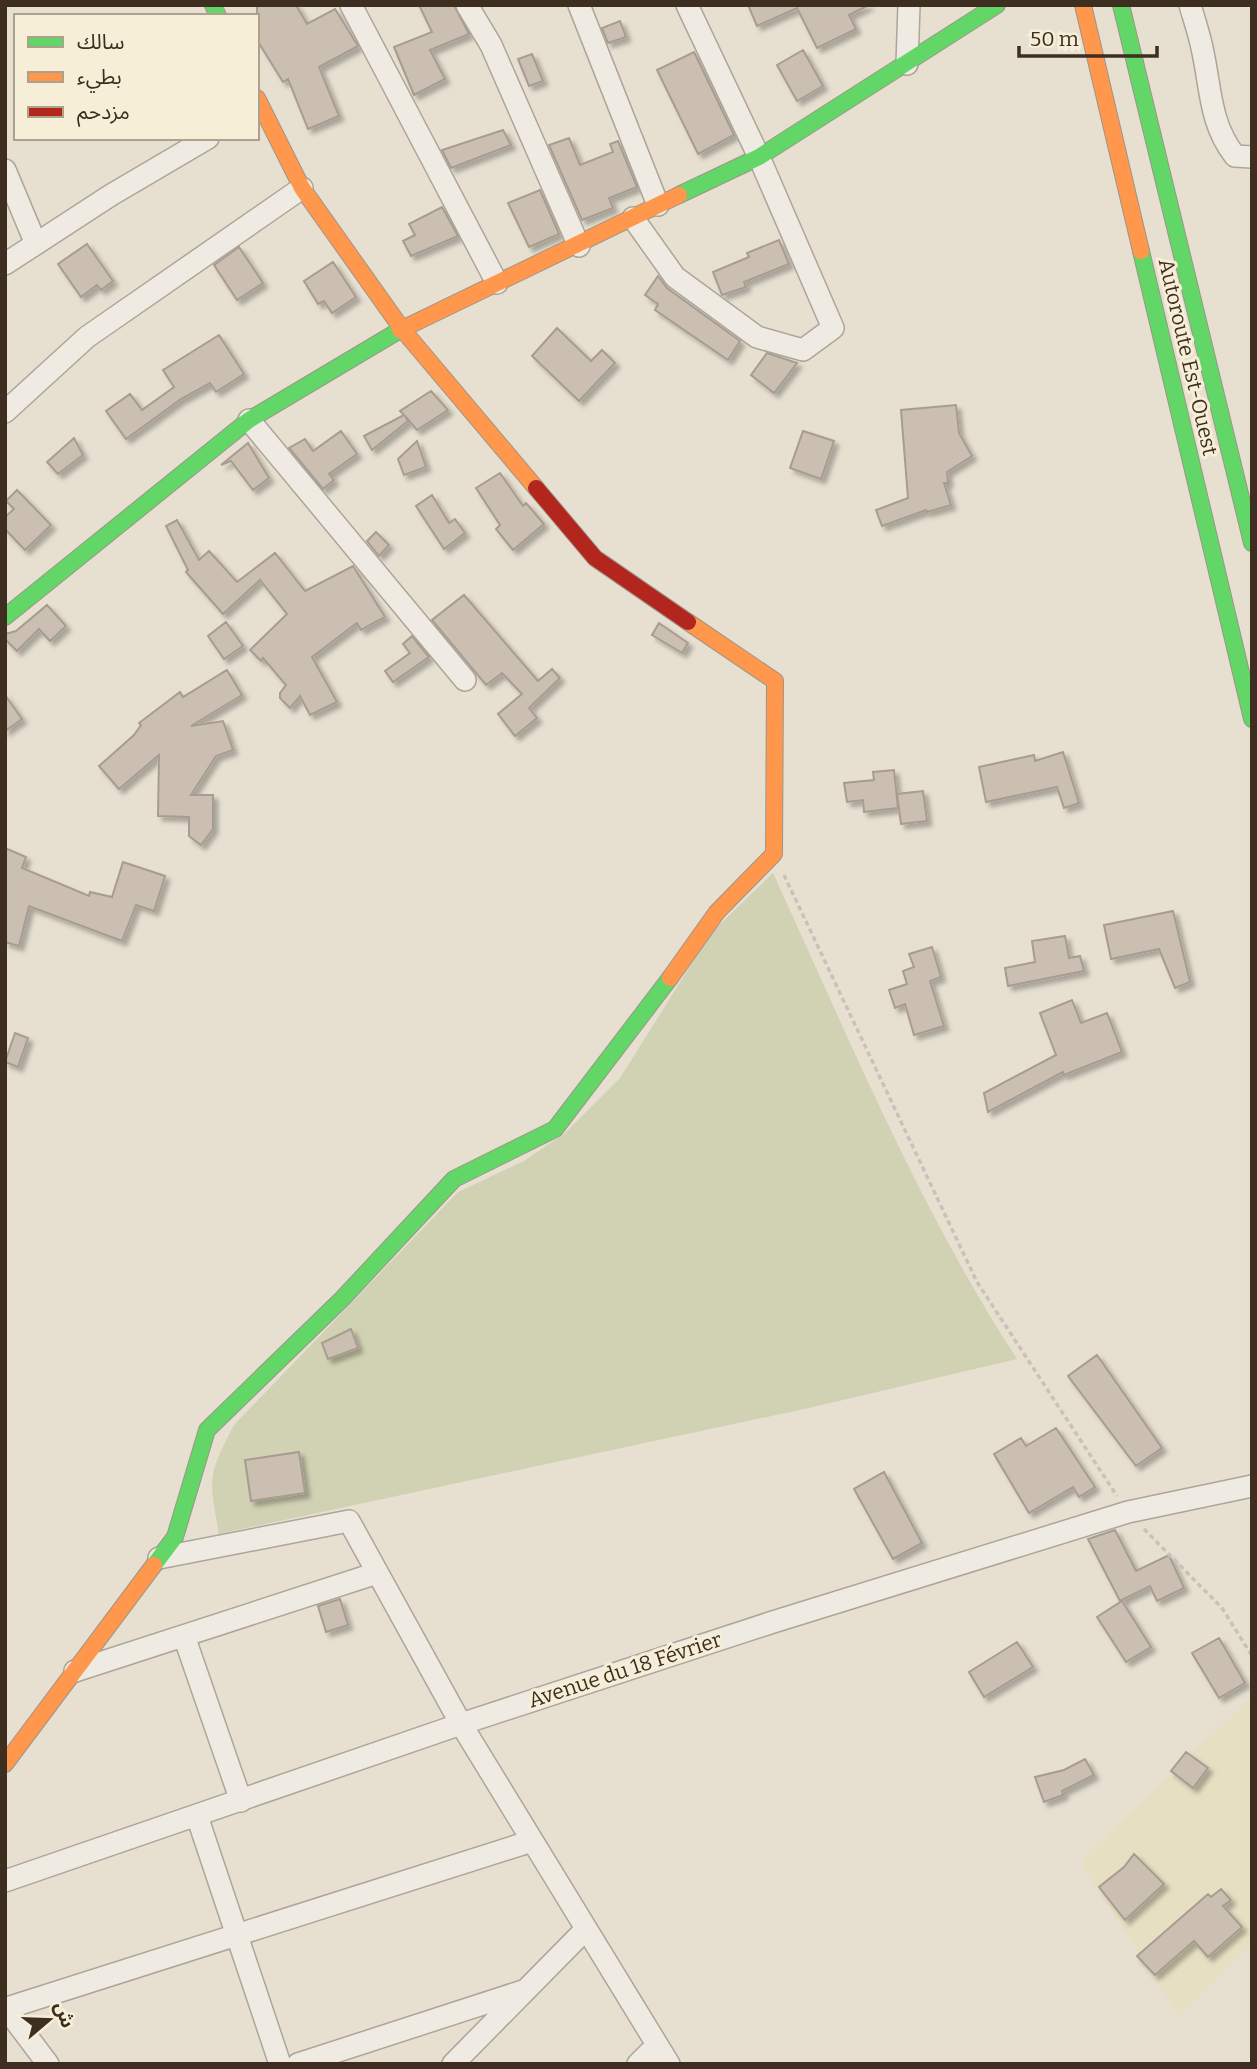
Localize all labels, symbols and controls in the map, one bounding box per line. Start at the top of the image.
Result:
legend [14,14,259,140]
scale bar [1019,14,1157,58]
text: 50 m [1030,26,1079,52]
text: سالك [77,29,124,55]
text: بطيء [77,64,122,93]
text: مزدحم [77,99,130,127]
street label: Autoroute Est-Ouest [1153,256,1223,458]
street label: Avenue du 18 Février [525,1626,725,1714]
north arrow [14,1985,84,2055]
text: ش [49,1999,80,2031]

